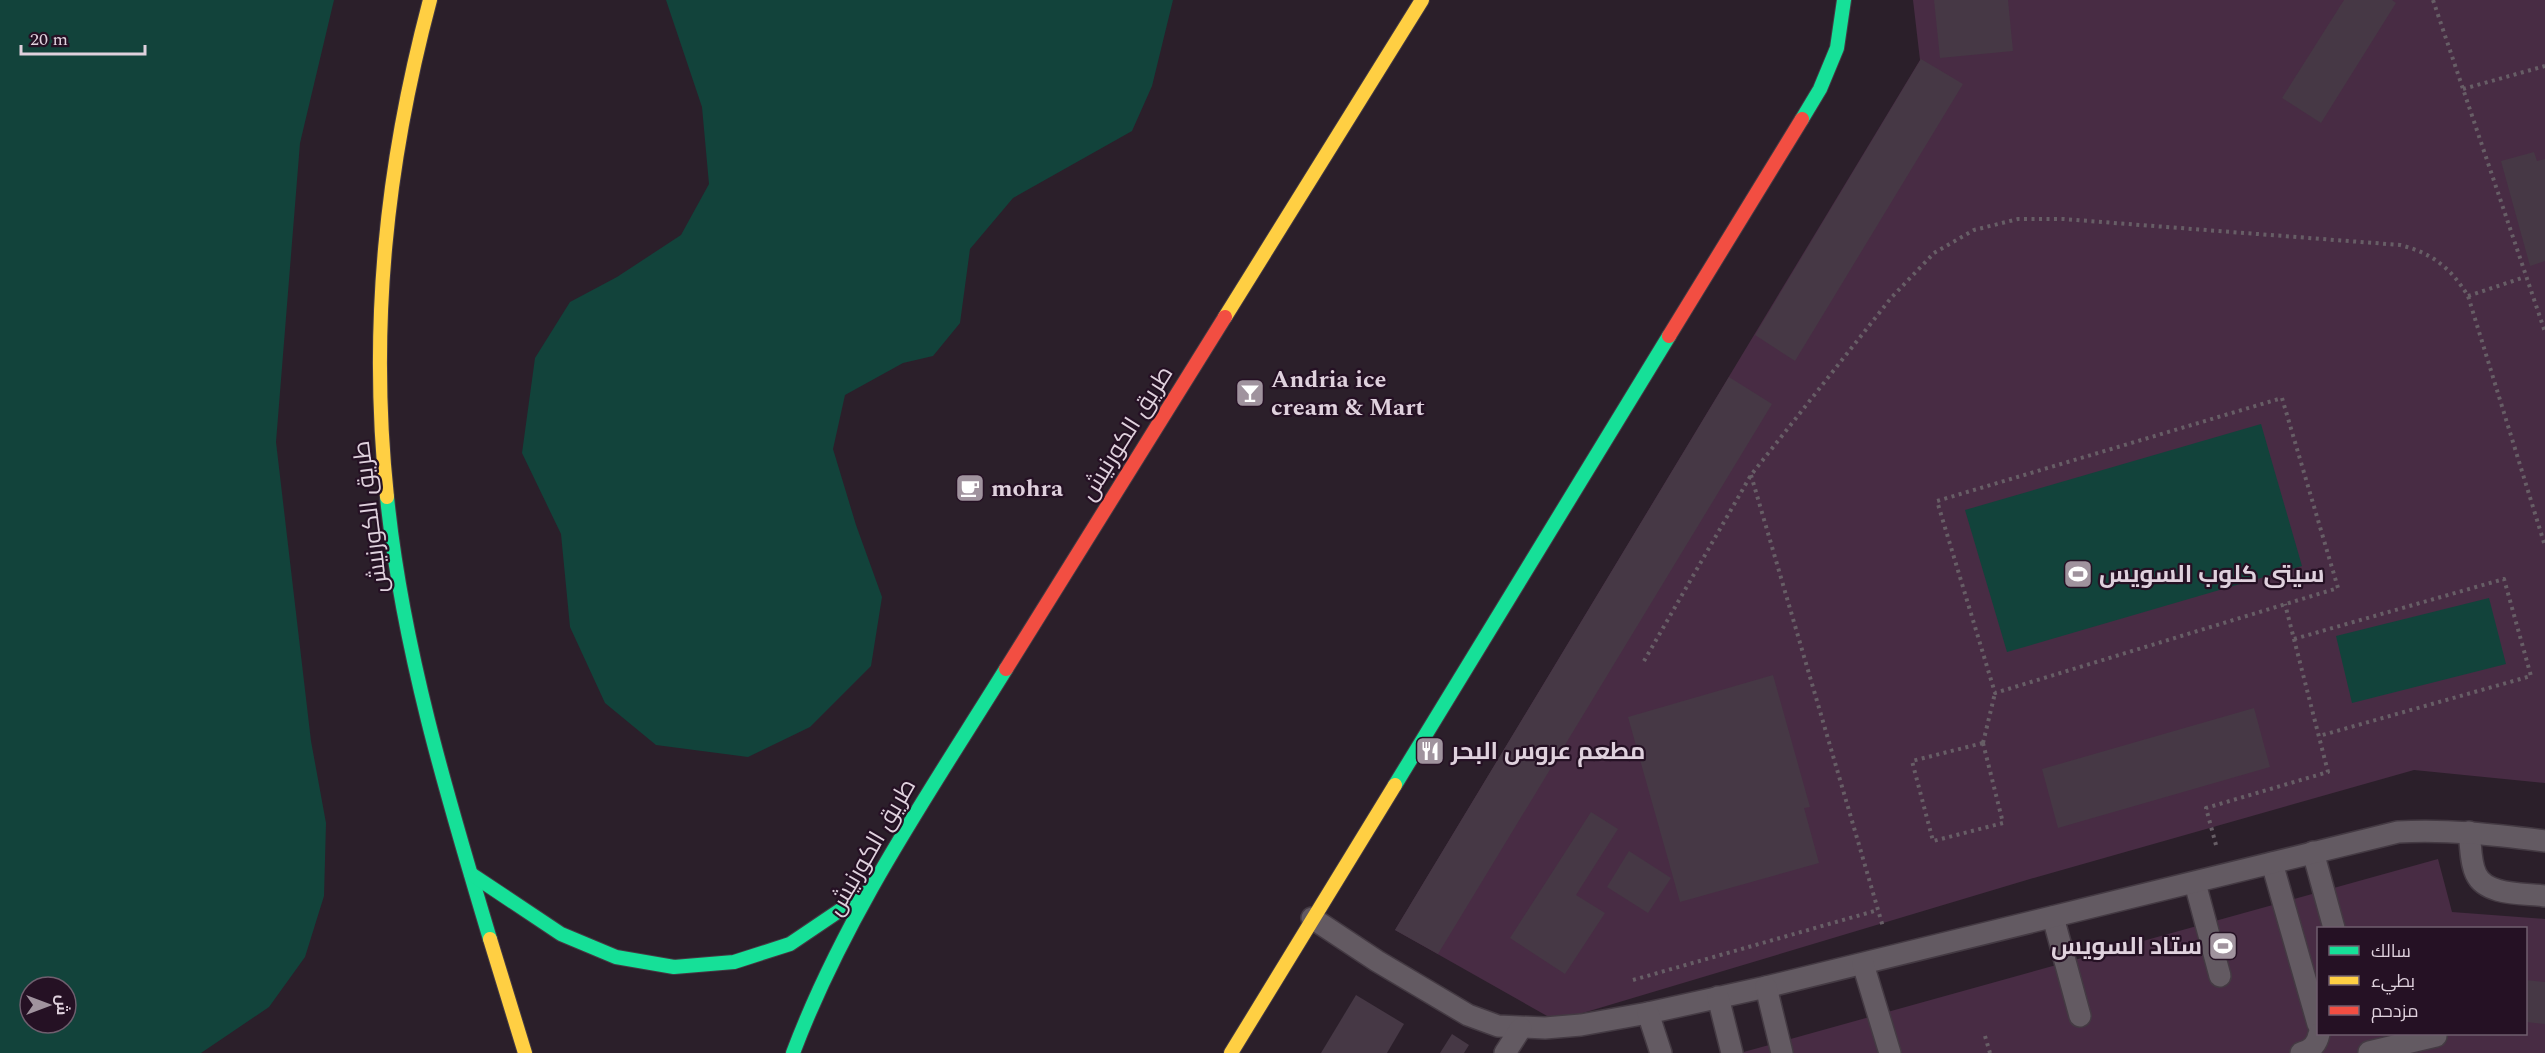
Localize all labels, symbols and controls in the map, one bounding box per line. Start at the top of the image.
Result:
scale bar [21,18,146,56]
text: 20 m [30,26,68,53]
street label: طريق الكورنيش [1071,359,1183,508]
place label: Andria ice cream & Mart [1271,362,1425,426]
bar icon: Andria ice cream & Mart [1234,377,1266,409]
street label: طريق الكورنيش [344,439,398,595]
place label: mohra [991,471,1064,507]
cafe icon: mohra [954,472,986,504]
place label: سيتى كلوب السويس [2099,557,2325,593]
sports icon: سيتى كلوب السويس [2062,558,2094,590]
place label: مطعم عروس البحر [1450,734,1645,770]
restaurant icon: مطعم عروس البحر [1414,735,1446,767]
street label: طريق الكورنيش [818,772,926,923]
legend [2317,927,2527,1035]
place label: ستاد السويس [2051,929,2202,965]
sports icon: ستاد السويس [2207,930,2239,962]
text: سالك [2371,938,2411,965]
text: بطيء [2371,968,2415,995]
north arrow [18,975,78,1035]
text: ش [50,995,74,1015]
text: مزدحم [2371,998,2419,1025]

